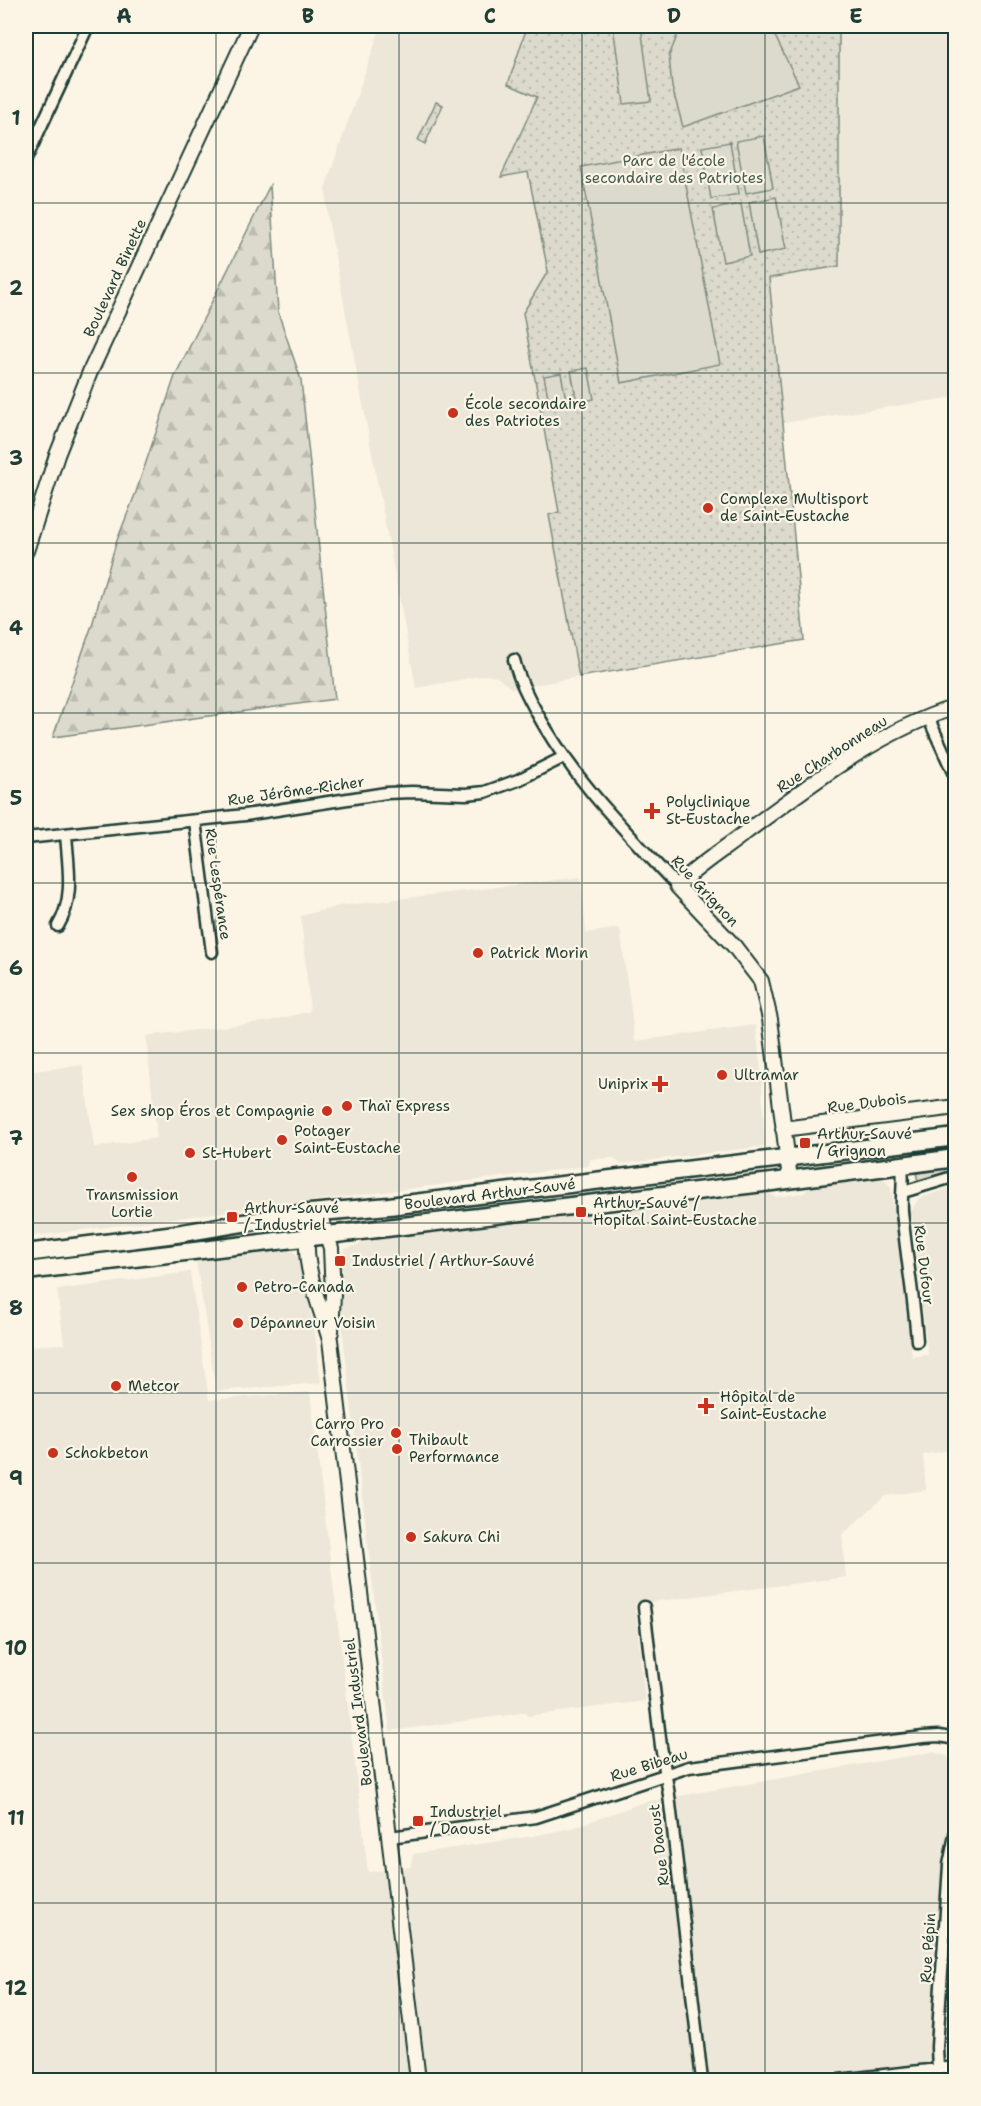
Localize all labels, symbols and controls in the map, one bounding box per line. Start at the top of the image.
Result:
text: A [116,3,132,29]
text: B [302,3,314,29]
text: C [484,3,496,29]
text: D [667,3,681,29]
text: E [849,3,863,29]
text: 1 [11,105,21,131]
park label: Parc de l'école secondaire des Patriotes [585,151,763,188]
street label: Boulevard Binette [79,216,151,340]
text: 2 [9,275,23,301]
place label: École secondaire des Patriotes [465,393,587,431]
marker: École secondaire des Patriotes [446,406,460,420]
text: 3 [9,445,23,471]
place label: Complexe Multisport de Saint-Eustache [720,489,869,526]
marker: Complexe Multisport de Saint-Eustache [701,501,715,515]
text: 4 [9,615,23,641]
street label: Rue Charbonneau [773,711,891,797]
street label: Rue Jérôme-Richer [226,772,366,810]
text: 5 [10,785,22,811]
place label: Polyclinique St-Eustache [666,792,751,829]
marker: Polyclinique St-Eustache [643,802,661,820]
street label: Rue Lespérance [200,827,236,941]
street label: Rue Grignon [667,851,743,931]
place label: Patrick Morin [490,943,588,963]
marker: Patrick Morin [471,946,485,960]
text: 6 [9,955,23,981]
place label: Ultramar [734,1065,799,1085]
marker: Ultramar [715,1068,729,1082]
place label: Uniprix [598,1074,648,1094]
marker: Uniprix [653,1077,667,1091]
street label: Rue Dubois [826,1088,908,1118]
place label: Thaï Express [359,1096,450,1116]
marker: Thaï Express [340,1099,354,1113]
place label: Sex shop Éros et Compagnie [111,1100,315,1121]
marker: Sex shop Éros et Compagnie [320,1104,334,1118]
place label: Potager Saint-Eustache [294,1121,401,1158]
place label: Arthur-Sauvé / Grignon [817,1124,912,1161]
text: 7 [9,1125,23,1151]
marker: Potager Saint-Eustache [275,1133,289,1147]
marker: Arthur-Sauvé / Grignon [798,1136,812,1150]
place label: St-Hubert [202,1143,271,1163]
marker: St-Hubert [183,1146,197,1160]
marker: Transmission Lortie [125,1170,139,1184]
street label: Boulevard Arthur-Sauvé [403,1174,577,1214]
place label: Transmission Lortie [86,1185,178,1222]
place label: Arthur-Sauvé / Hopital Saint-Eustache [593,1193,757,1230]
place label: Arthur-Sauvé / Industriel [244,1198,339,1235]
marker: Arthur-Sauvé / Hopital Saint-Eustache [574,1205,588,1219]
marker: Arthur-Sauvé / Industriel [225,1210,239,1224]
street label: Rue Dufour [909,1224,939,1306]
place label: Industriel / Arthur-Sauvé [352,1251,535,1271]
marker: Industriel / Arthur-Sauvé [333,1254,347,1268]
place label: Petro-Canada [254,1277,355,1297]
marker: Petro-Canada [235,1280,249,1294]
text: 8 [9,1295,23,1321]
place label: Dépanneur Voisin [250,1313,376,1333]
marker: Dépanneur Voisin [231,1316,245,1330]
place label: Metcor [128,1376,180,1396]
marker: Metcor [109,1379,123,1393]
place label: Hôpital de Saint-Eustache [720,1387,827,1424]
marker: Hôpital de Saint-Eustache [697,1397,715,1415]
place label: Carro Pro Carrossier [311,1414,384,1451]
marker: Carro Pro Carrossier [389,1426,403,1440]
place label: Thibault Performance [409,1430,500,1467]
marker: Thibault Performance [390,1442,404,1456]
place label: Schokbeton [65,1443,148,1463]
marker: Schokbeton [46,1446,60,1460]
text: 9 [9,1465,23,1491]
place label: Sakura Chi [423,1527,500,1547]
marker: Sakura Chi [404,1530,418,1544]
text: 10 [5,1635,27,1661]
street label: Boulevard Industriel [339,1636,377,1787]
street label: Rue Bibeau [608,1744,690,1786]
place label: Industriel / Daoust [430,1802,502,1839]
street label: Rue Daoust [644,1803,674,1887]
text: 11 [7,1805,25,1831]
marker: Industriel / Daoust [411,1814,425,1828]
street label: Rue Pépin [916,1912,940,1984]
text: 12 [5,1975,27,2001]

